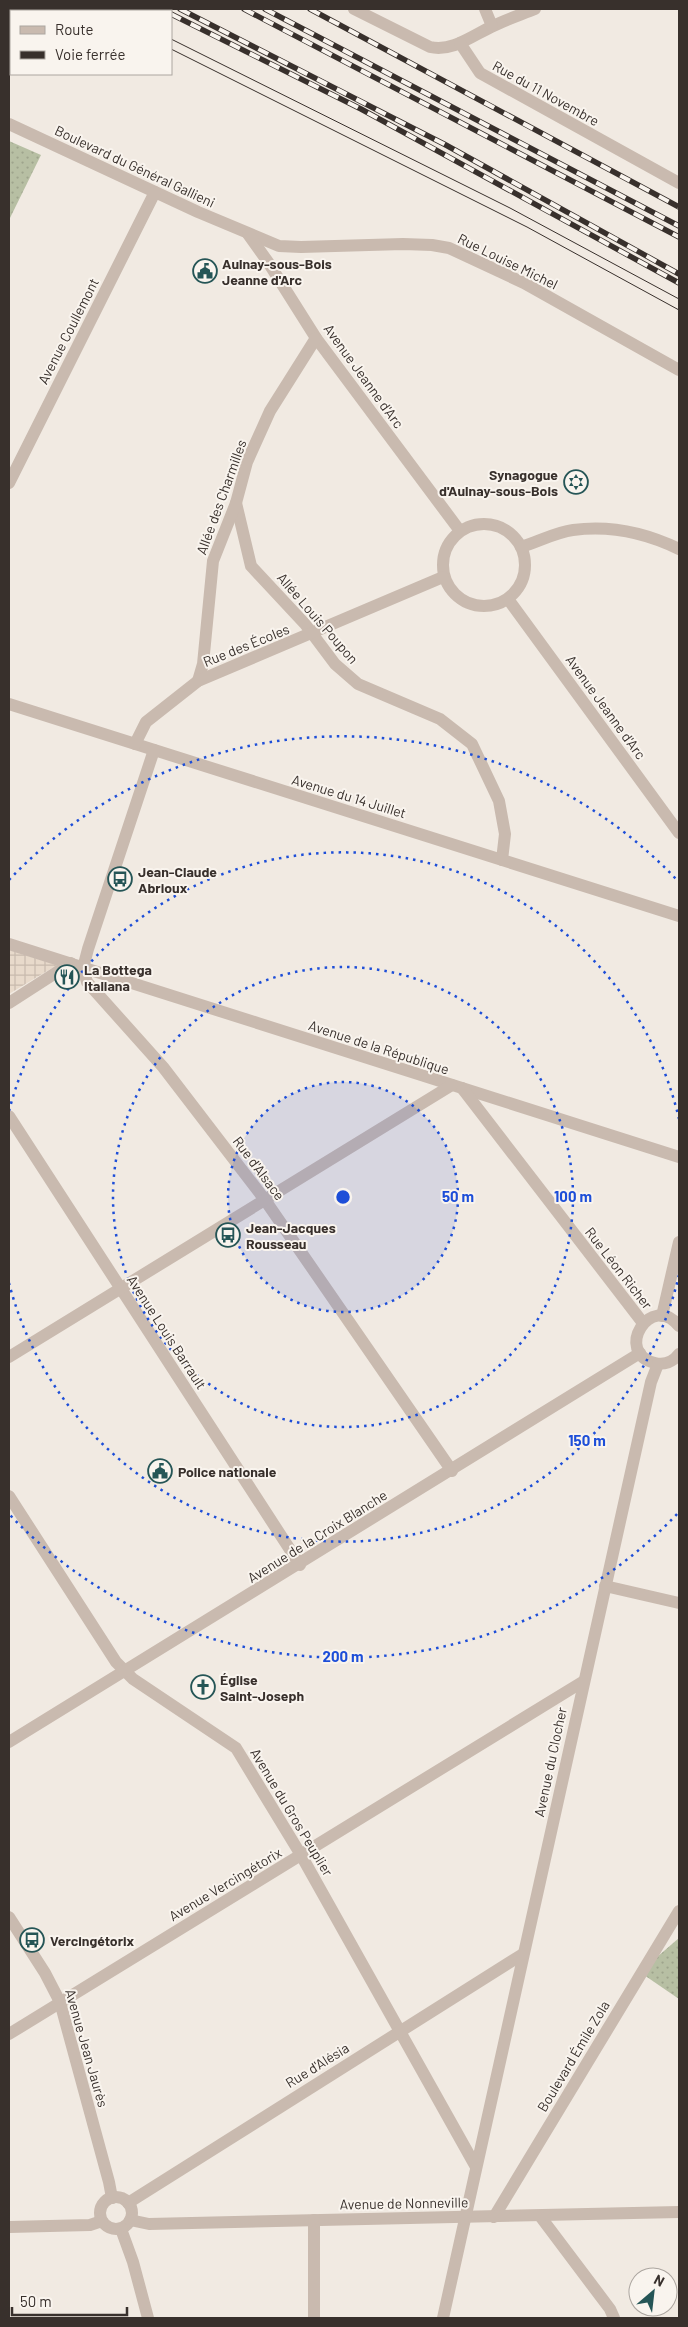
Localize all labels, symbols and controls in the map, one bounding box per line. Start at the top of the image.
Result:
legend [10,10,172,75]
text: Route [55,20,94,38]
text: Voie ferrée [55,45,126,63]
street label: Rue du 11 Novembre [490,57,602,129]
street label: Boulevard du Général Gallieni [52,121,218,211]
street label: Rue Louise Michel [455,229,561,293]
place label: Aulnay-sous-Bois Jeanne d'Arc [222,255,332,288]
public building icon: Aulnay-sous-Bois Jeanne d'Arc [192,258,218,284]
street label: Avenue Coullemont [34,275,102,387]
street label: Avenue Jeanne d'Arc [320,321,408,431]
street label: Allée des Charmilles [192,437,250,557]
place label: Synagogue d'Aulnay-sous-Bois [439,466,558,499]
synagogue icon: Synagogue d'Aulnay-sous-Bois [563,469,589,495]
street label: Allée Louis Poupon [274,569,362,667]
street label: Rue des Écoles [200,620,292,670]
street label: Avenue Jeanne d'Arc [562,652,650,762]
street label: Avenue du 14 Juillet [290,771,408,821]
place label: Jean-Claude Abrioux [138,863,217,896]
bus stop icon: Jean-Claude Abrioux [107,866,133,892]
place label: La Bottega Italiana [84,961,152,994]
restaurant icon: La Bottega Italiana [54,964,80,990]
street label: Avenue de la République [307,1016,451,1078]
street label: Rue d'Alsace [230,1133,288,1203]
text: 50 m [442,1187,474,1205]
text: 100 m [554,1187,592,1205]
centre of rings [334,1188,352,1206]
place label: Jean-Jacques Rousseau [246,1219,336,1252]
bus stop icon: Jean-Jacques Rousseau [215,1222,241,1248]
street label: Rue Léon Richer [582,1224,656,1312]
street label: Avenue Louis Barrault [124,1272,210,1392]
text: 150 m [568,1431,606,1449]
public building icon: Police nationale [147,1458,173,1484]
place label: Police nationale [178,1463,277,1480]
street label: Avenue de la Croix Blanche [244,1486,390,1586]
text: 200 m [322,1647,364,1665]
place label: Église Saint-Joseph [220,1671,304,1704]
church icon: Église Saint-Joseph [190,1674,216,1700]
street label: Avenue du Clocher [530,1706,570,1818]
street label: Avenue du Gros Peuplier [247,1745,337,1879]
street label: Avenue Vercingétorix [166,1843,285,1924]
bus stop icon: Vercingétorix [19,1927,45,1953]
place label: Vercingétorix [50,1932,135,1949]
street label: Avenue Jean Jaurès [62,1987,112,2109]
street label: Boulevard Émile Zola [533,1997,613,2115]
street label: Rue d'Alésia [282,2039,352,2091]
street label: Avenue de Nonneville [340,2193,468,2213]
north arrow [628,2267,678,2317]
text: N [651,2270,667,2290]
scale bar [12,2284,128,2316]
text: 50 m [20,2292,52,2310]

